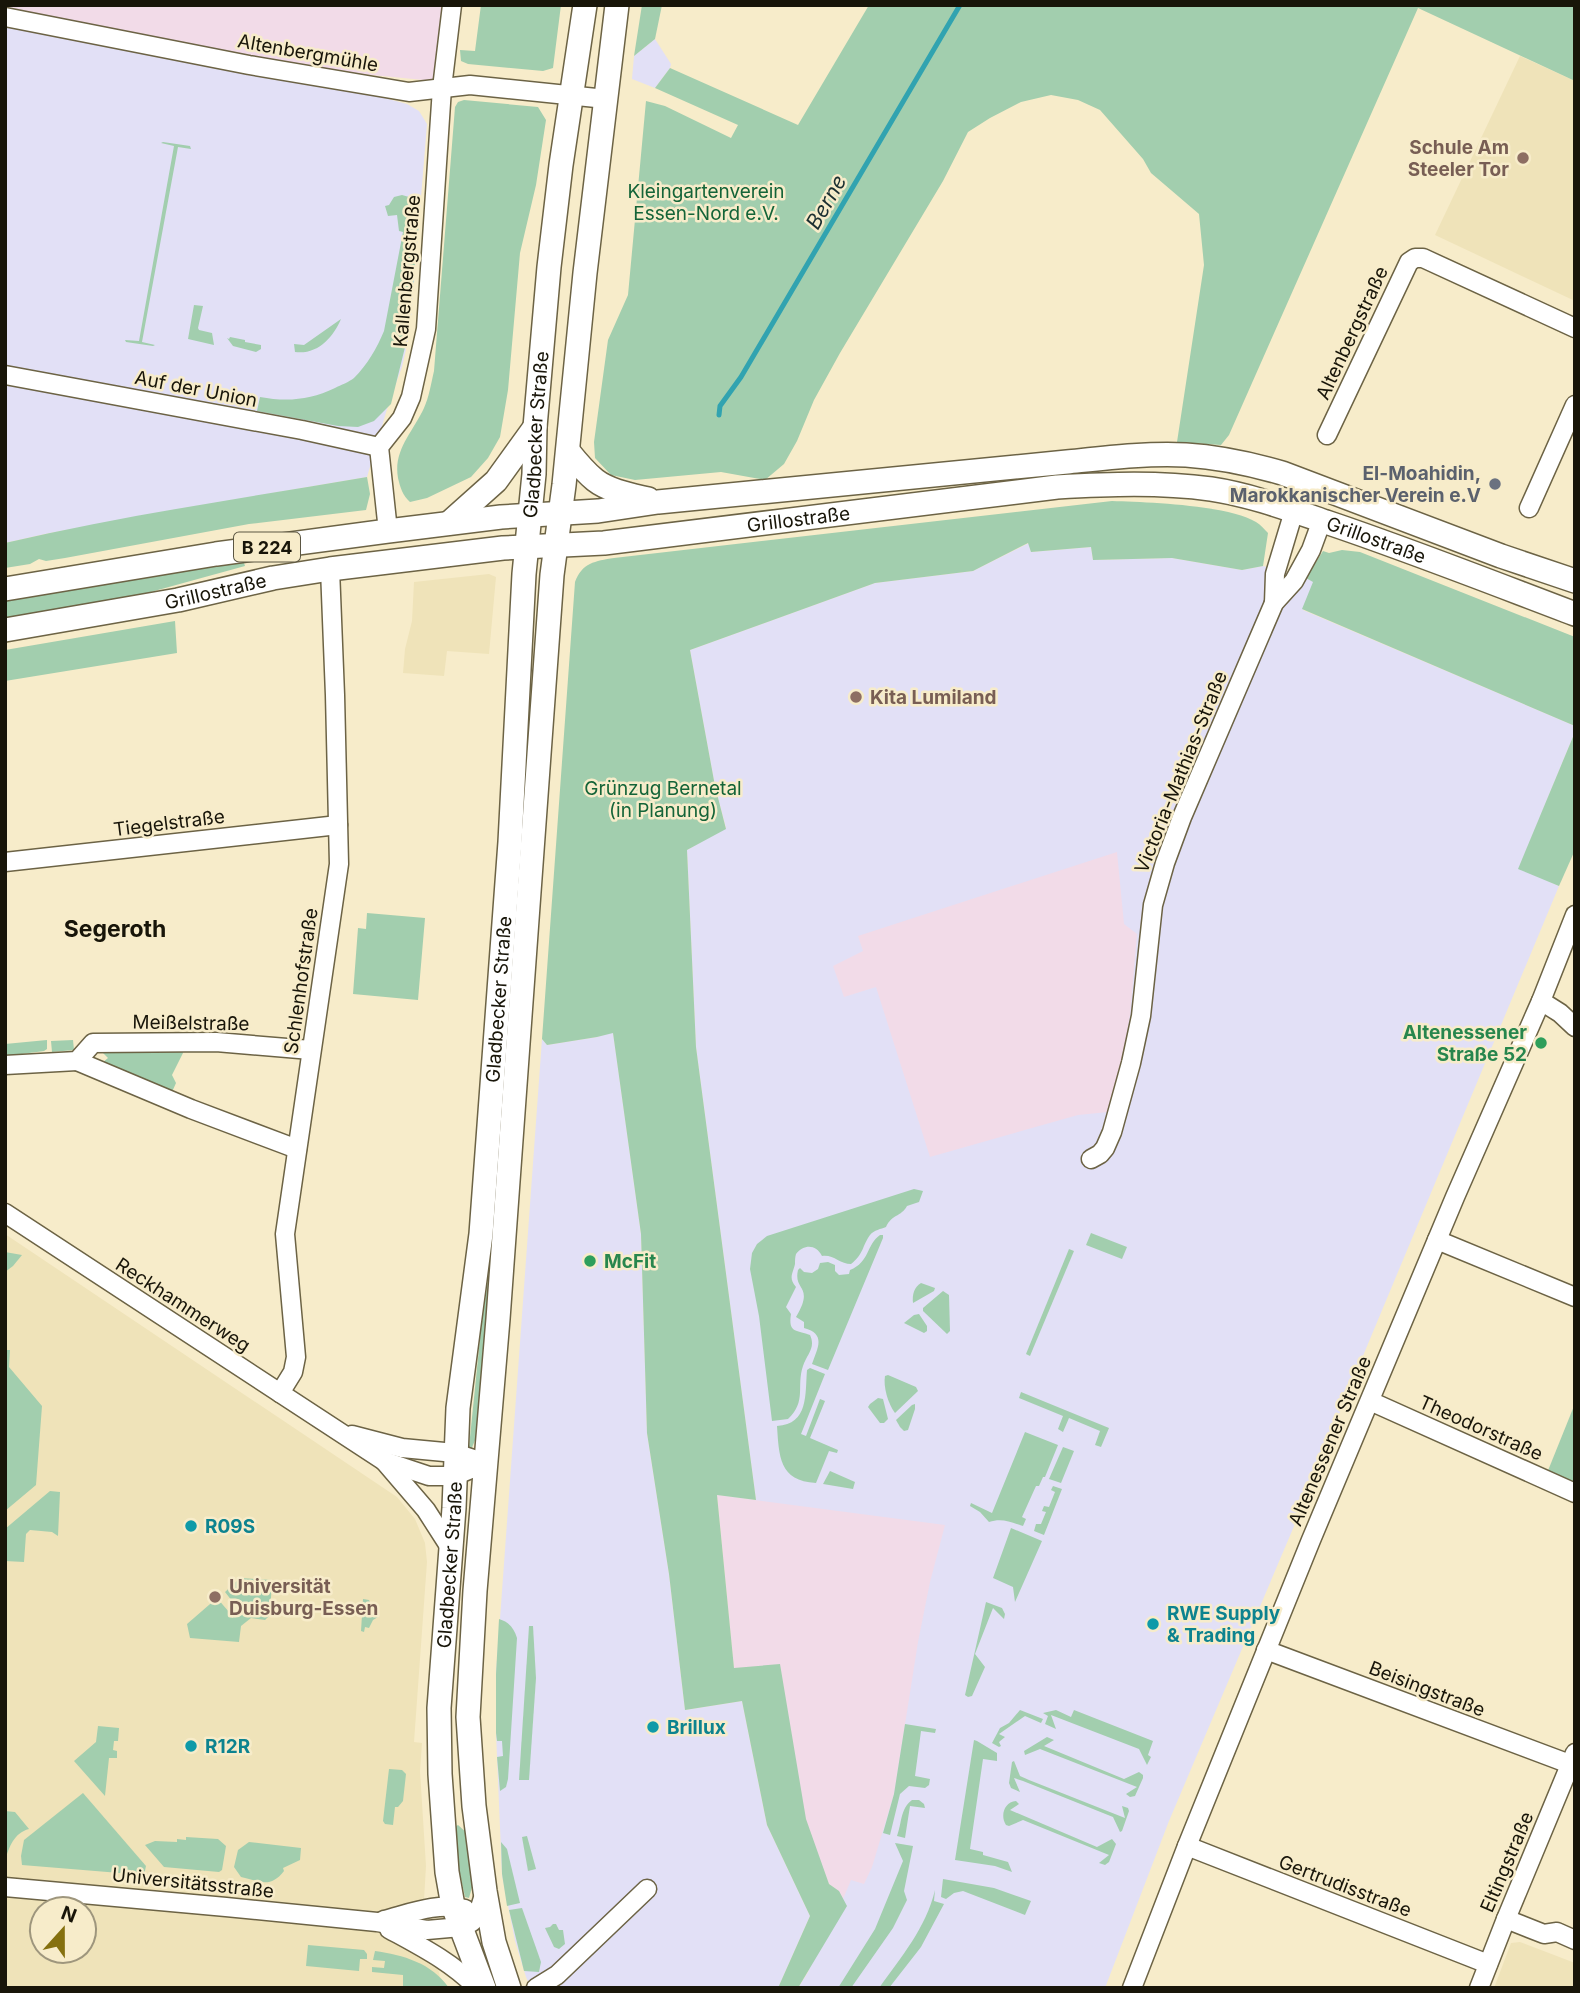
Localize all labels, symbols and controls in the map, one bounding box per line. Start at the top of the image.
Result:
street label: Altenbergmühle [236,29,380,77]
place label: Schule Am Steeler Tor [1408,136,1509,181]
marker: Schule Am Steeler Tor [1515,150,1531,166]
water label: Berne [801,170,851,234]
park label: Kleingartenverein Essen-Nord e.V. [627,180,785,225]
street label: Kallenbergstraße [389,194,425,348]
street label: Altenbergstraße [1311,263,1393,403]
street label: Gladbecker Straße [518,350,553,519]
street label: Auf der Union [133,366,259,412]
place label: El-Moahidin, Marokkanischer Verein e.V [1230,462,1481,507]
marker: El-Moahidin, Marokkanischer Verein e.V [1487,476,1503,492]
street label: Grillostraße [745,501,851,537]
street label: Grillostraße [1324,512,1429,568]
road number: B 224 [234,532,300,562]
street label: Grillostraße [163,568,269,614]
street label: Victoria-Mathias-Straße [1130,668,1232,876]
place label: Kita Lumiland [870,686,997,709]
marker: Kita Lumiland [848,689,864,705]
park label: Grünzug Bernetal (in Planung) [584,777,742,822]
street label: Tiegelstraße [112,805,226,841]
street label: Schlenhofstraße [279,906,323,1056]
district label: Segeroth [64,915,166,943]
street label: Gladbecker Straße [481,915,516,1084]
street label: Meißelstraße [132,1010,250,1036]
place label: Altenessener Straße 52 [1403,1021,1527,1066]
marker: Altenessener Straße 52 [1533,1035,1549,1051]
place label: McFit [604,1250,656,1273]
street label: Reckhammerweg [111,1253,255,1357]
marker: McFit [582,1253,598,1269]
street label: Altenessener Straße [1284,1353,1376,1529]
street label: Theodorstraße [1416,1390,1546,1466]
street label: Gladbecker Straße [432,1481,467,1649]
place label: R09S [205,1515,255,1538]
marker: R09S [183,1518,199,1534]
place label: Universität Duisburg-Essen [229,1575,378,1620]
marker: Universität Duisburg-Essen [207,1589,223,1605]
place label: RWE Supply & Trading [1167,1602,1281,1647]
marker: RWE Supply & Trading [1145,1616,1161,1632]
street label: Beisingstraße [1366,1656,1488,1722]
place label: Brillux [667,1716,726,1739]
marker: Brillux [645,1719,661,1735]
place label: R12R [205,1735,251,1758]
marker: R12R [183,1738,199,1754]
street label: Eltingstraße [1476,1808,1538,1916]
street label: Gertrudisstraße [1275,1850,1415,1922]
street label: Universitätsstraße [111,1863,275,1903]
north arrow [28,1895,98,1965]
text: N [58,1901,80,1928]

